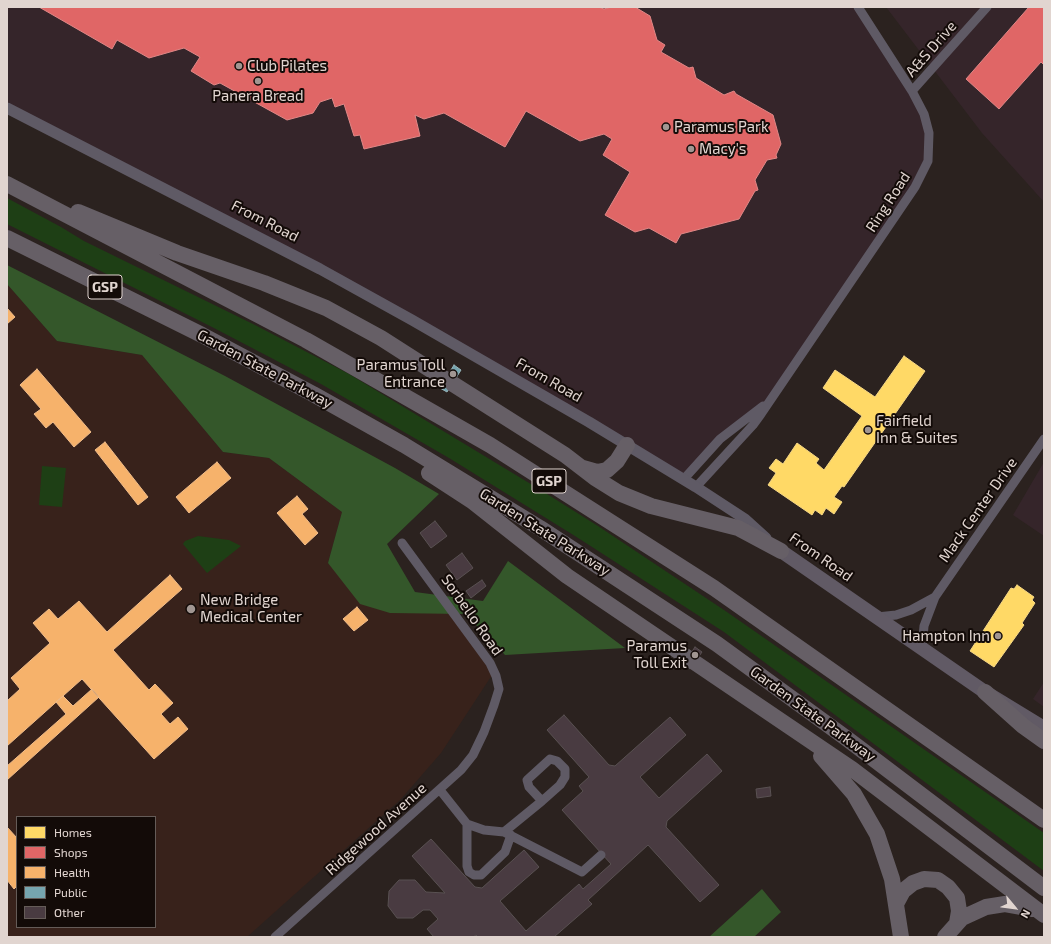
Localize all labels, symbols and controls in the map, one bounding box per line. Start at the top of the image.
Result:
street label: A&S Drive [902,17,960,81]
place label: Club Pilates [247,57,327,75]
marker: Club Pilates [234,61,244,71]
marker: Panera Bread [253,76,263,86]
place label: Panera Bread [212,87,304,105]
place label: Paramus Park [674,118,769,136]
marker: Paramus Park [661,122,671,132]
place label: Macy's [699,140,746,158]
marker: Macy's [686,144,696,154]
street label: Ring Road [862,169,914,235]
street label: From Road [228,196,302,246]
road number: GSP [88,275,122,299]
street label: Garden State Parkway [194,326,336,412]
street label: From Road [513,354,585,406]
place label: Paramus Toll Entrance [357,356,445,391]
marker: Paramus Toll Entrance [448,369,458,379]
place label: Fairfield Inn & Suites [876,412,958,447]
marker: Fairfield Inn & Suites [863,425,873,435]
street label: Mack Center Drive [935,454,1021,566]
road number: GSP [532,469,566,493]
street label: Garden State Parkway [476,484,614,580]
street label: From Road [786,529,856,585]
street label: Sorbello Road [437,571,507,659]
place label: New Bridge Medical Center [200,591,302,626]
marker: New Bridge Medical Center [185,603,197,615]
place label: Hampton Inn [902,627,990,645]
marker: Hampton Inn [993,631,1003,641]
place label: Paramus Toll Exit [626,637,687,672]
marker: Paramus Toll Exit [690,650,700,660]
street label: Garden State Parkway [747,662,879,766]
street label: Ridgewood Avenue [322,779,430,879]
legend [16,816,156,928]
text: Homes [54,825,92,839]
text: Shops [54,845,88,859]
text: Health [54,865,90,879]
text: Public [54,885,87,899]
north arrow [995,888,1035,928]
text: Other [54,905,85,919]
text: N [1018,907,1034,921]

